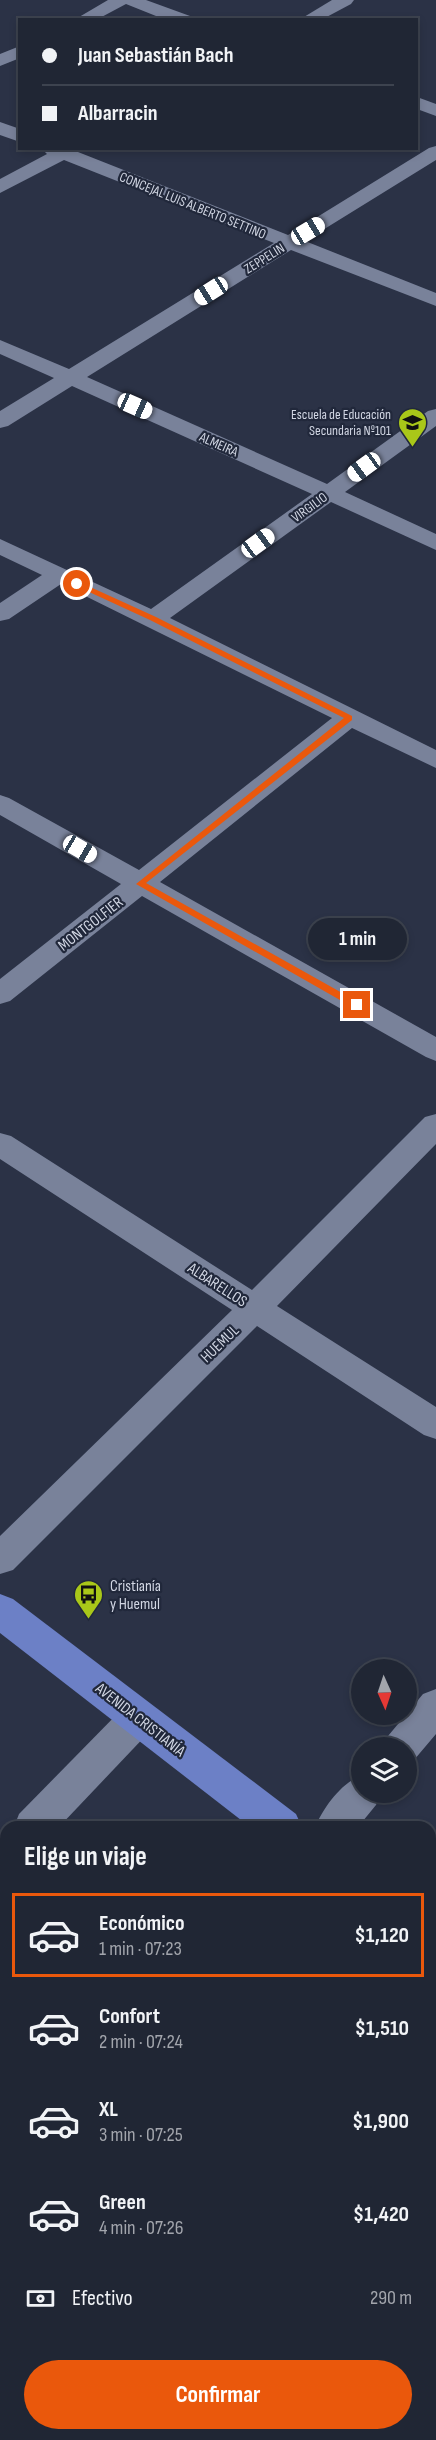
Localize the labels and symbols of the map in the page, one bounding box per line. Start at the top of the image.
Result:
street label: CONCEJAL LUIS ALBERTO SETTINO [117,168,269,243]
car [288,214,328,248]
street label: ZEPPELIN [241,239,288,277]
car [191,274,231,308]
car [115,390,155,422]
place label: Escuela de Educación Secundaria Nº101 [291,406,391,439]
school or university icon: Escuela de Educación Secundaria Nº101 [396,406,428,448]
street label: ALMEIRA [196,428,242,461]
car [344,449,384,485]
street label: VIRGILIO [288,489,331,526]
car [238,525,278,561]
route start [63,570,90,597]
car [60,832,100,866]
street label: MONTGOLFIER [55,893,127,955]
callout: 1 min [308,918,406,960]
route end [343,991,370,1018]
street label: ALBARELLOS [183,1259,251,1312]
street label: HUEMUL [197,1321,243,1367]
place label: Cristianía y Huemul [110,1577,161,1614]
bus stop icon: Cristianía y Huemul [73,1578,105,1620]
north arrow [351,1659,417,1725]
street label: AVENIDA CRISTIANÍA [91,1679,189,1761]

